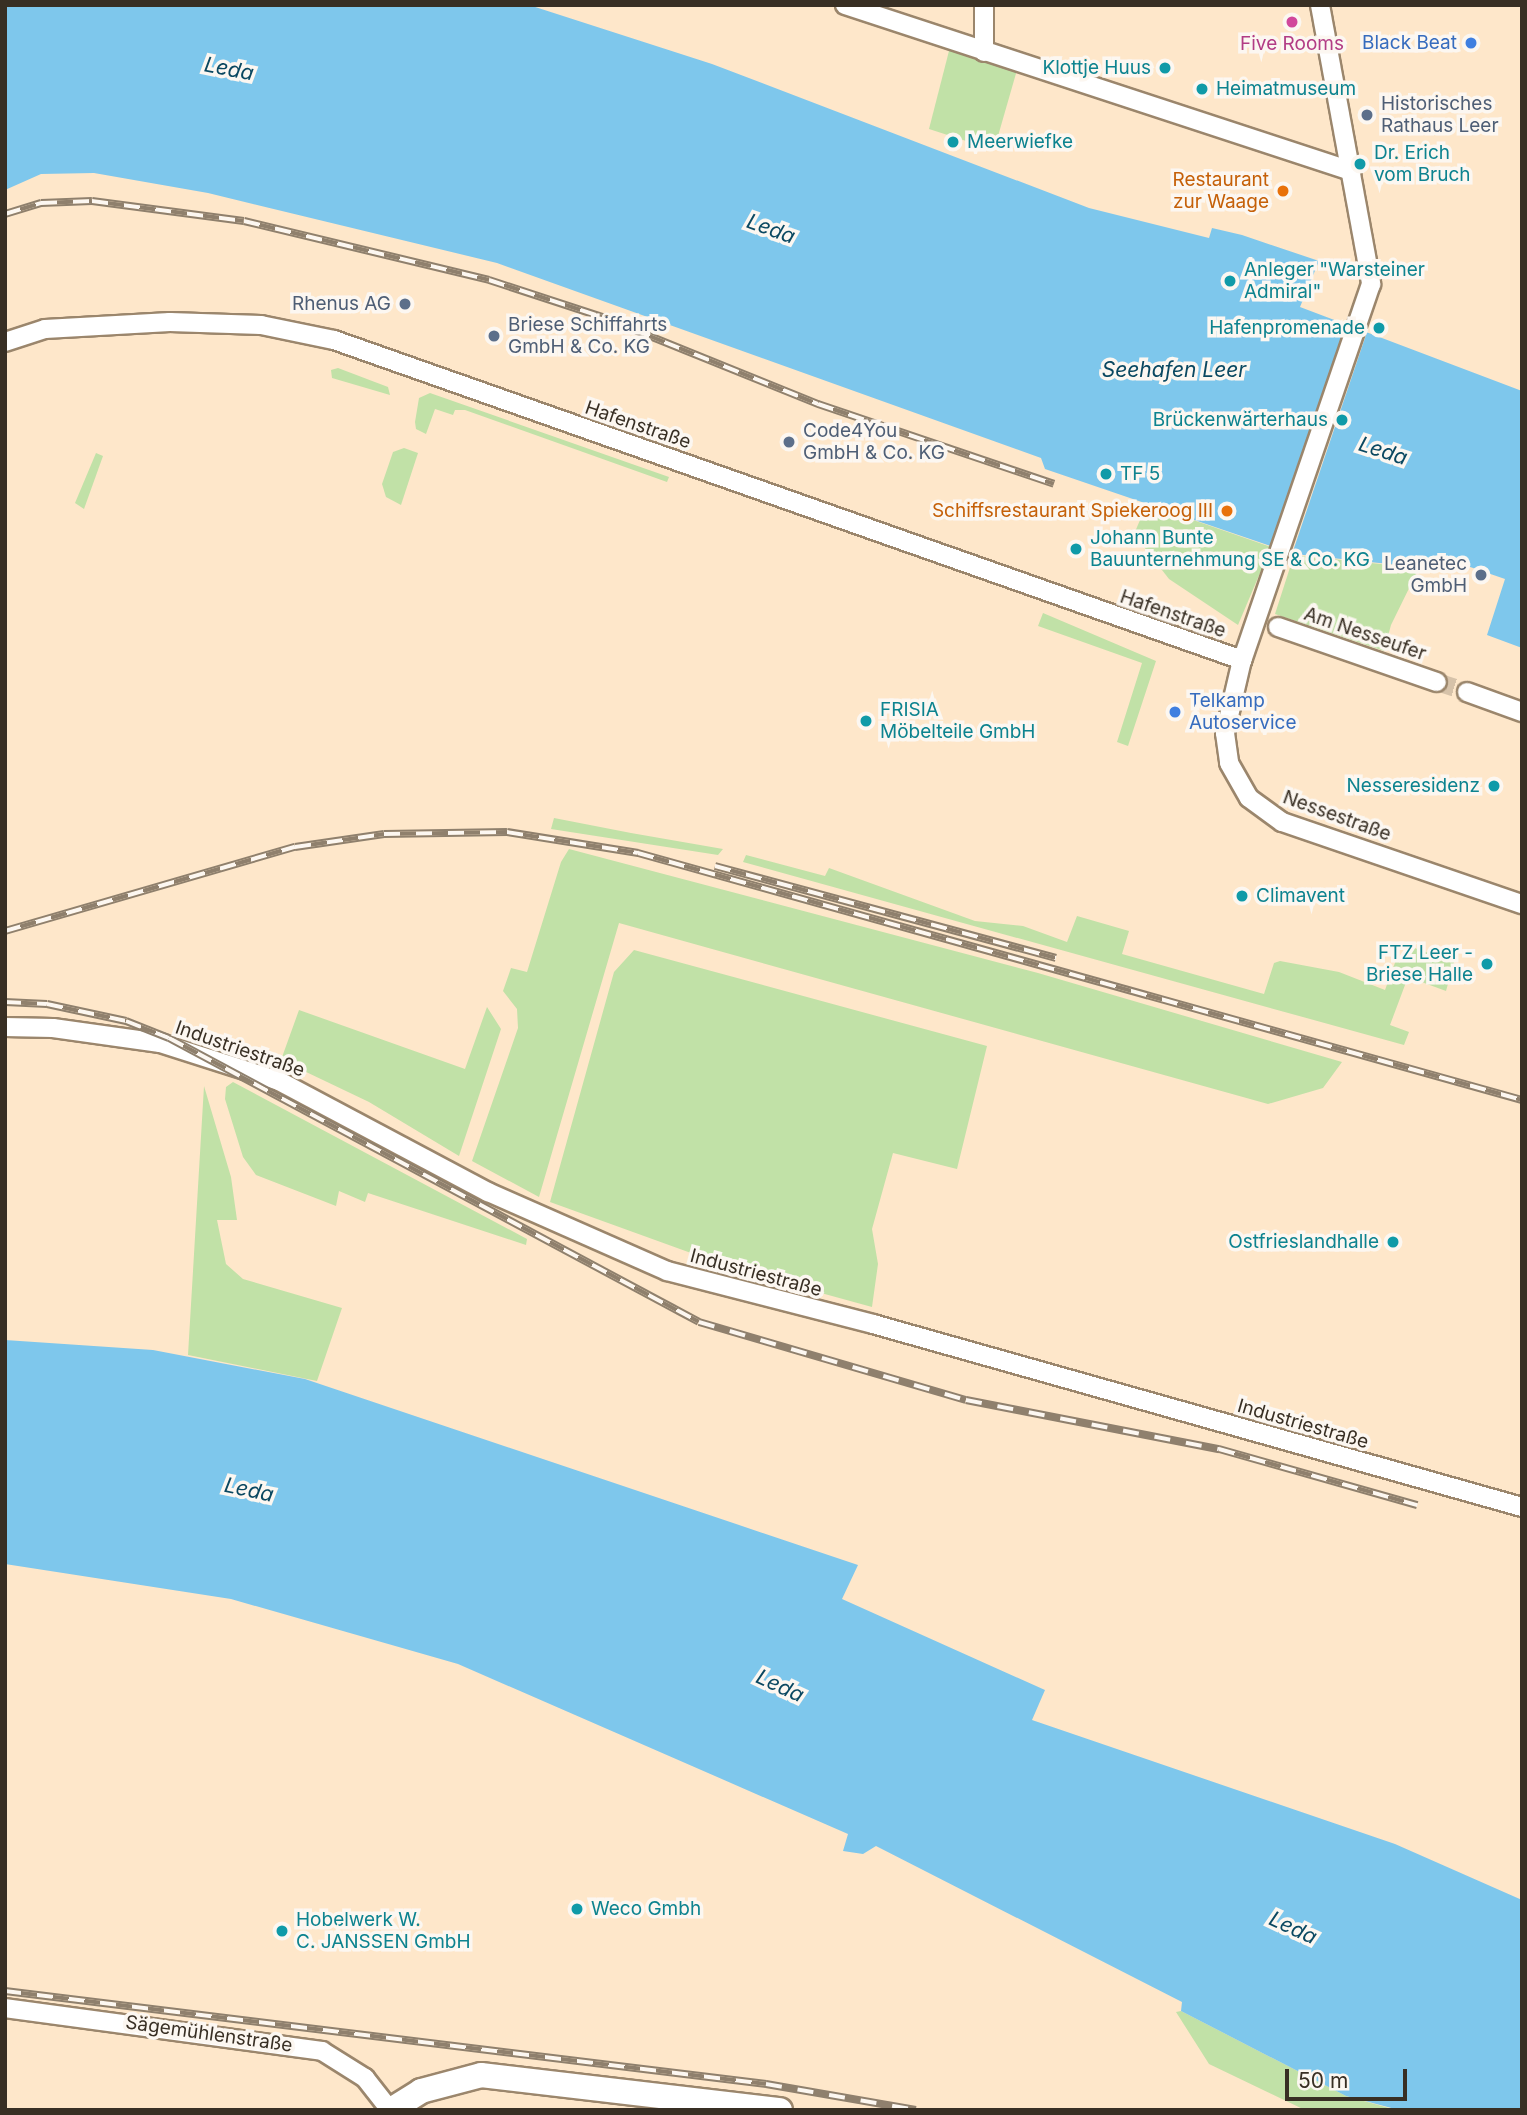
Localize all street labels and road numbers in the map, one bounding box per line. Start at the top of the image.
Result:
street label: Hafenstraße [582,396,694,454]
street label: Hafenstraße [1117,585,1229,643]
street label: Am Nesseufer [1301,602,1429,666]
street label: Nessestraße [1280,786,1394,846]
street label: Industriestraße [172,1016,308,1082]
street label: Industriestraße [688,1244,824,1302]
street label: Industriestraße [1235,1394,1371,1454]
street label: Sägemühlenstraße [124,2011,294,2057]

